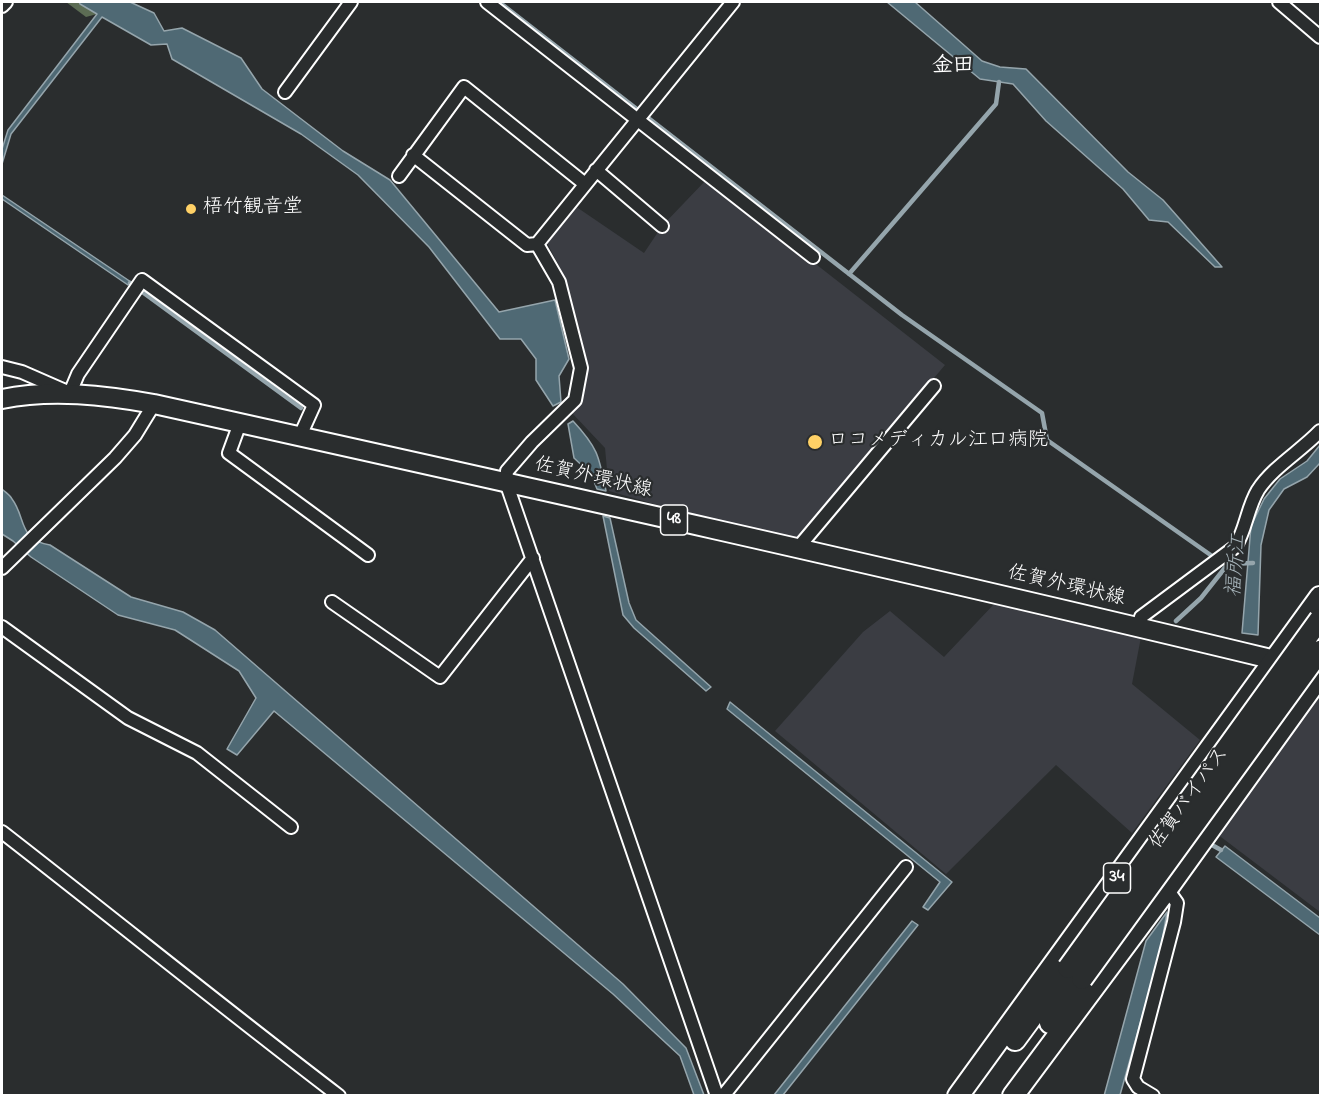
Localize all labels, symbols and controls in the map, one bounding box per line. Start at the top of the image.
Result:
district label: 金田 [932,55,974,81]
place label: 梧竹観音堂 [203,197,303,221]
marker: 梧竹観音堂 [184,202,198,216]
place label: ロコメディカル江口病院 [828,430,1048,454]
marker: ロコメディカル江口病院 [806,433,824,451]
street label: 佐賀外環状線 [532,454,654,504]
road number: 48 [660,505,688,535]
water label: 福所江 [1223,534,1253,598]
street label: 佐賀外環状線 [1005,562,1127,612]
street label: 佐賀バイパス [1145,743,1235,855]
road number: 34 [1104,863,1130,893]

